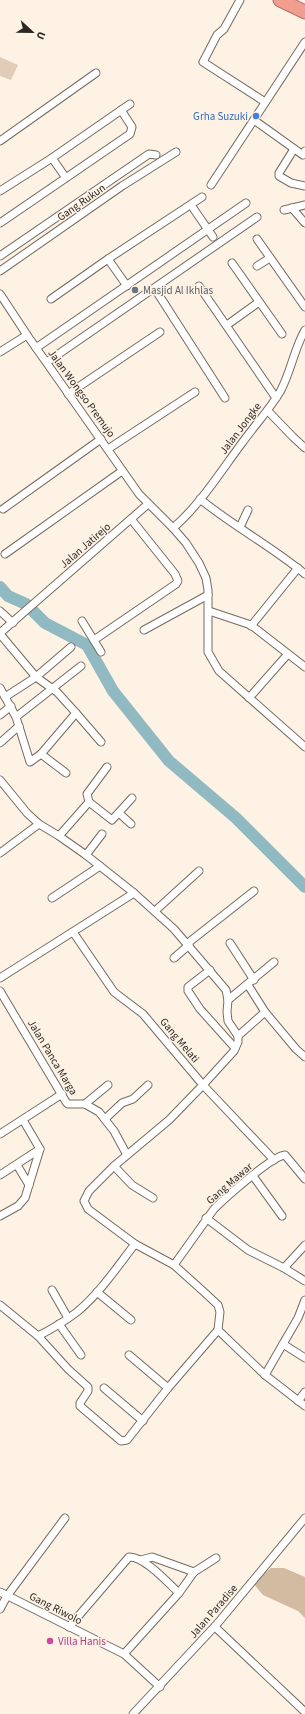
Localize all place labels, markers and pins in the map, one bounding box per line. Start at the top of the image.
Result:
place label: Grha Suzuki [193,109,248,124]
marker: Grha Suzuki [251,111,261,121]
place label: Masjid Al Ikhlas [143,283,214,298]
marker: Masjid Al Ikhlas [130,285,140,295]
place label: Villa Hanis [58,1634,106,1649]
marker: Villa Hanis [45,1636,55,1646]

